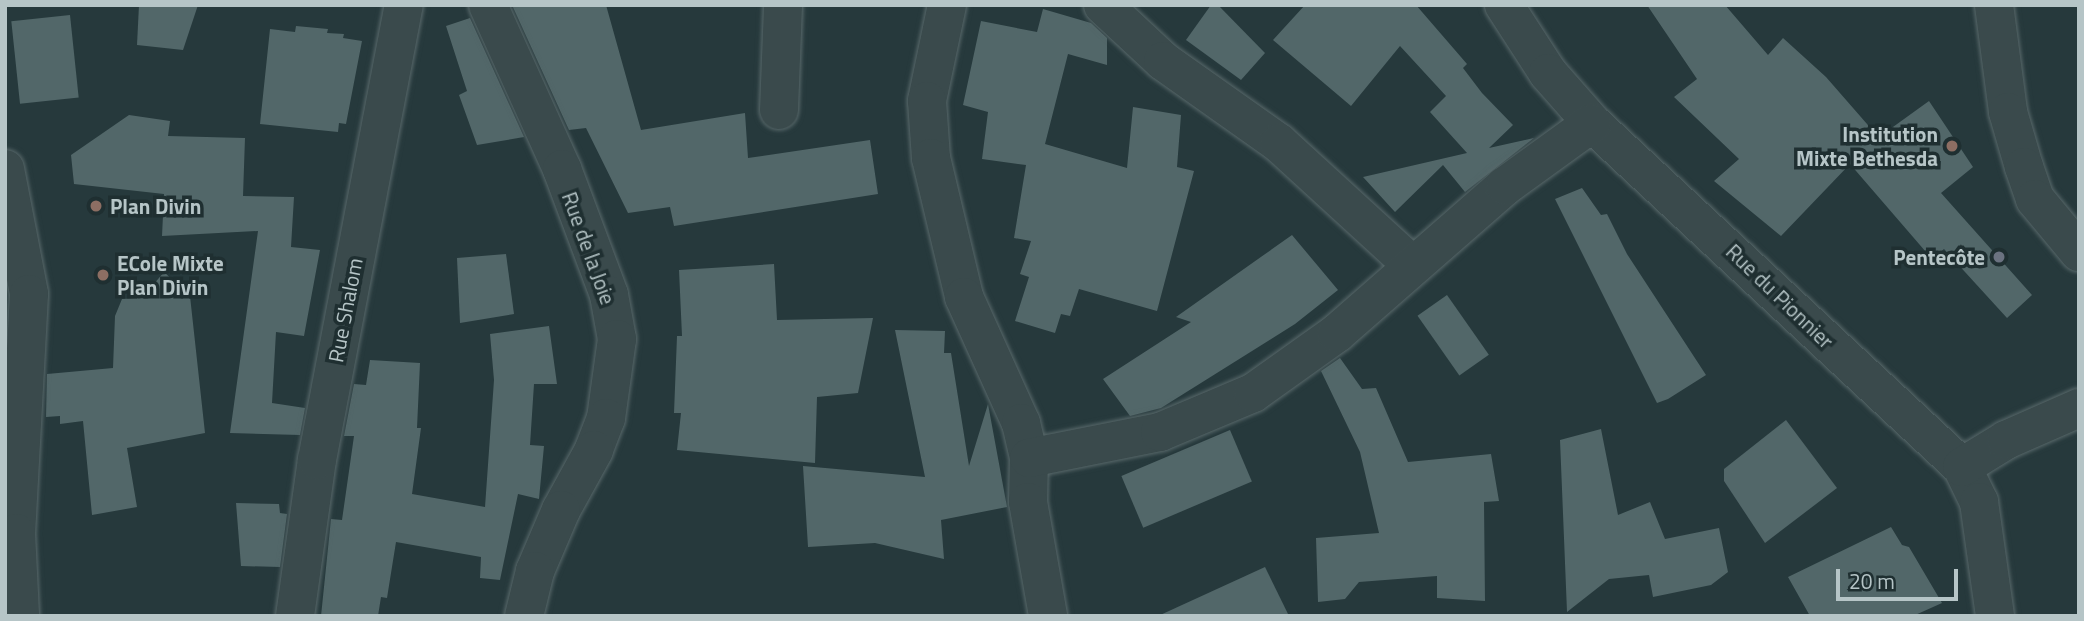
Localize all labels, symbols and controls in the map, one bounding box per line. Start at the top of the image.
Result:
place label: Institution Mixte Bethesda [1796,121,1938,171]
marker: Institution Mixte Bethesda [1944,138,1960,154]
street label: Rue de la Joie [557,188,621,308]
place label: Plan Divin [110,193,201,219]
marker: Plan Divin [88,198,104,214]
street label: Rue du Pionnier [1721,239,1839,353]
place label: Pentecôte [1893,244,1985,270]
marker: Pentecôte [1991,249,2007,265]
place label: ECole Mixte Plan Divin [117,250,224,300]
street label: Rue Shalom [323,256,367,364]
marker: ECole Mixte Plan Divin [95,267,111,283]
scale bar [1839,554,1962,598]
text: 20 m [1849,565,1895,597]

